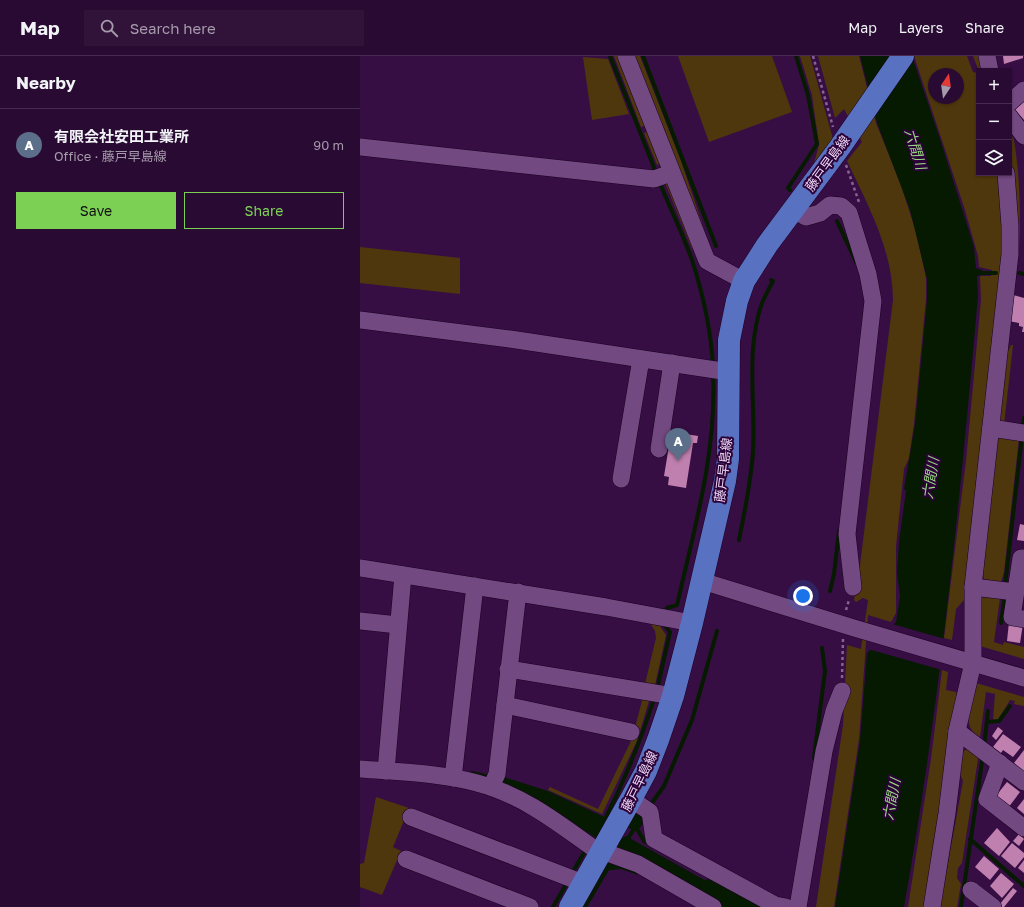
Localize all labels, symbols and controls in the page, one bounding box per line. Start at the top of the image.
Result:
search box [84,10,364,46]
text: Map [20,16,60,39]
icon: search [98,17,120,39]
text: Search here [130,19,216,37]
text: Map [848,19,877,36]
text: Layers [899,19,943,36]
text: Share [965,19,1004,36]
north arrow [928,68,964,104]
map controls [976,68,1012,176]
button: + [976,68,1012,104]
text: Nearby [16,72,76,93]
button: − [976,104,1012,140]
water label: 六間川 [902,126,931,173]
text: 有限会社安田工業所 [54,127,189,145]
street label: 藤戸早島線 [801,132,853,194]
text: A [24,137,34,153]
text: 90 m [313,137,344,153]
button: layers [976,140,1012,176]
text: Office · 藤戸早島線 [54,148,167,164]
button: Save [16,192,176,229]
button: Share [184,192,344,229]
pin: A [665,428,691,461]
street label: 藤戸早島線 [711,437,735,503]
water label: 六間川 [918,454,942,500]
your location [793,586,813,606]
street label: 藤戸早島線 [618,748,660,814]
water label: 六間川 [879,775,904,821]

